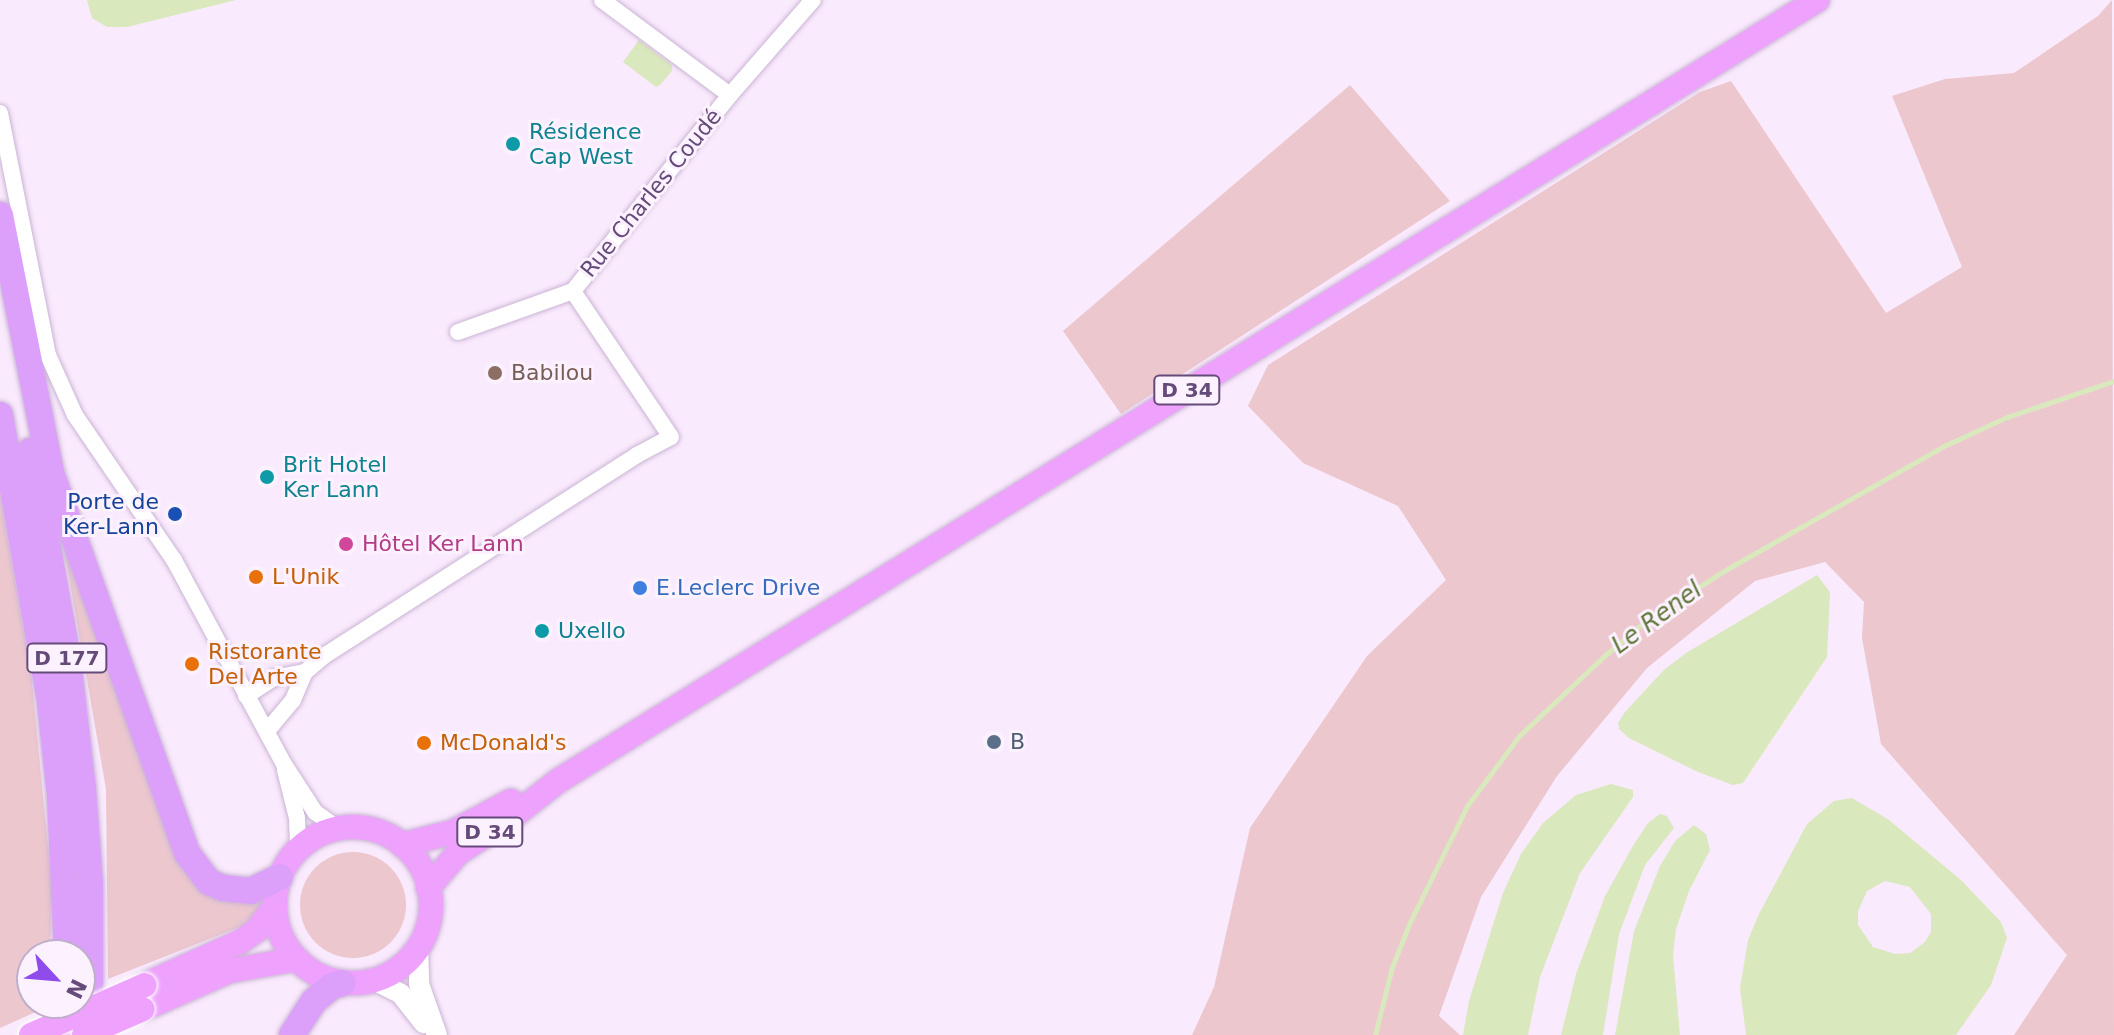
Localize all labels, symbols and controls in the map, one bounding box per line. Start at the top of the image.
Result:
street label: Rue Charles Coudé [575,103,727,283]
place label: Résidence Cap West [529,118,641,170]
marker: Résidence Cap West [504,135,522,153]
place label: Babilou [511,360,593,386]
marker: Babilou [486,364,504,382]
road number: D 34 [1153,374,1221,406]
place label: Brit Hotel Ker Lann [283,451,387,502]
marker: Brit Hotel Ker Lann [258,468,276,486]
place label: Porte de Ker-Lann [63,488,159,540]
marker: Porte de Ker-Lann [166,505,184,523]
place label: Hôtel Ker Lann [362,531,524,557]
marker: Hôtel Ker Lann [337,535,355,553]
place label: L'Unik [272,564,339,590]
marker: L'Unik [247,568,265,586]
place label: E.Leclerc Drive [656,575,820,601]
water label: Le Renel [1607,576,1707,660]
marker: E.Leclerc Drive [631,579,649,597]
place label: Uxello [558,618,626,644]
marker: Uxello [533,622,551,640]
place label: Ristorante Del Arte [208,638,322,690]
road number: D 177 [25,642,109,674]
marker: Ristorante Del Arte [183,655,201,673]
place label: B [1010,729,1025,755]
place label: McDonald's [440,730,566,756]
marker: B [985,733,1003,751]
marker: McDonald's [415,734,433,752]
road number: D 34 [456,816,524,848]
north arrow [16,939,96,1019]
text: N [61,975,91,1003]

